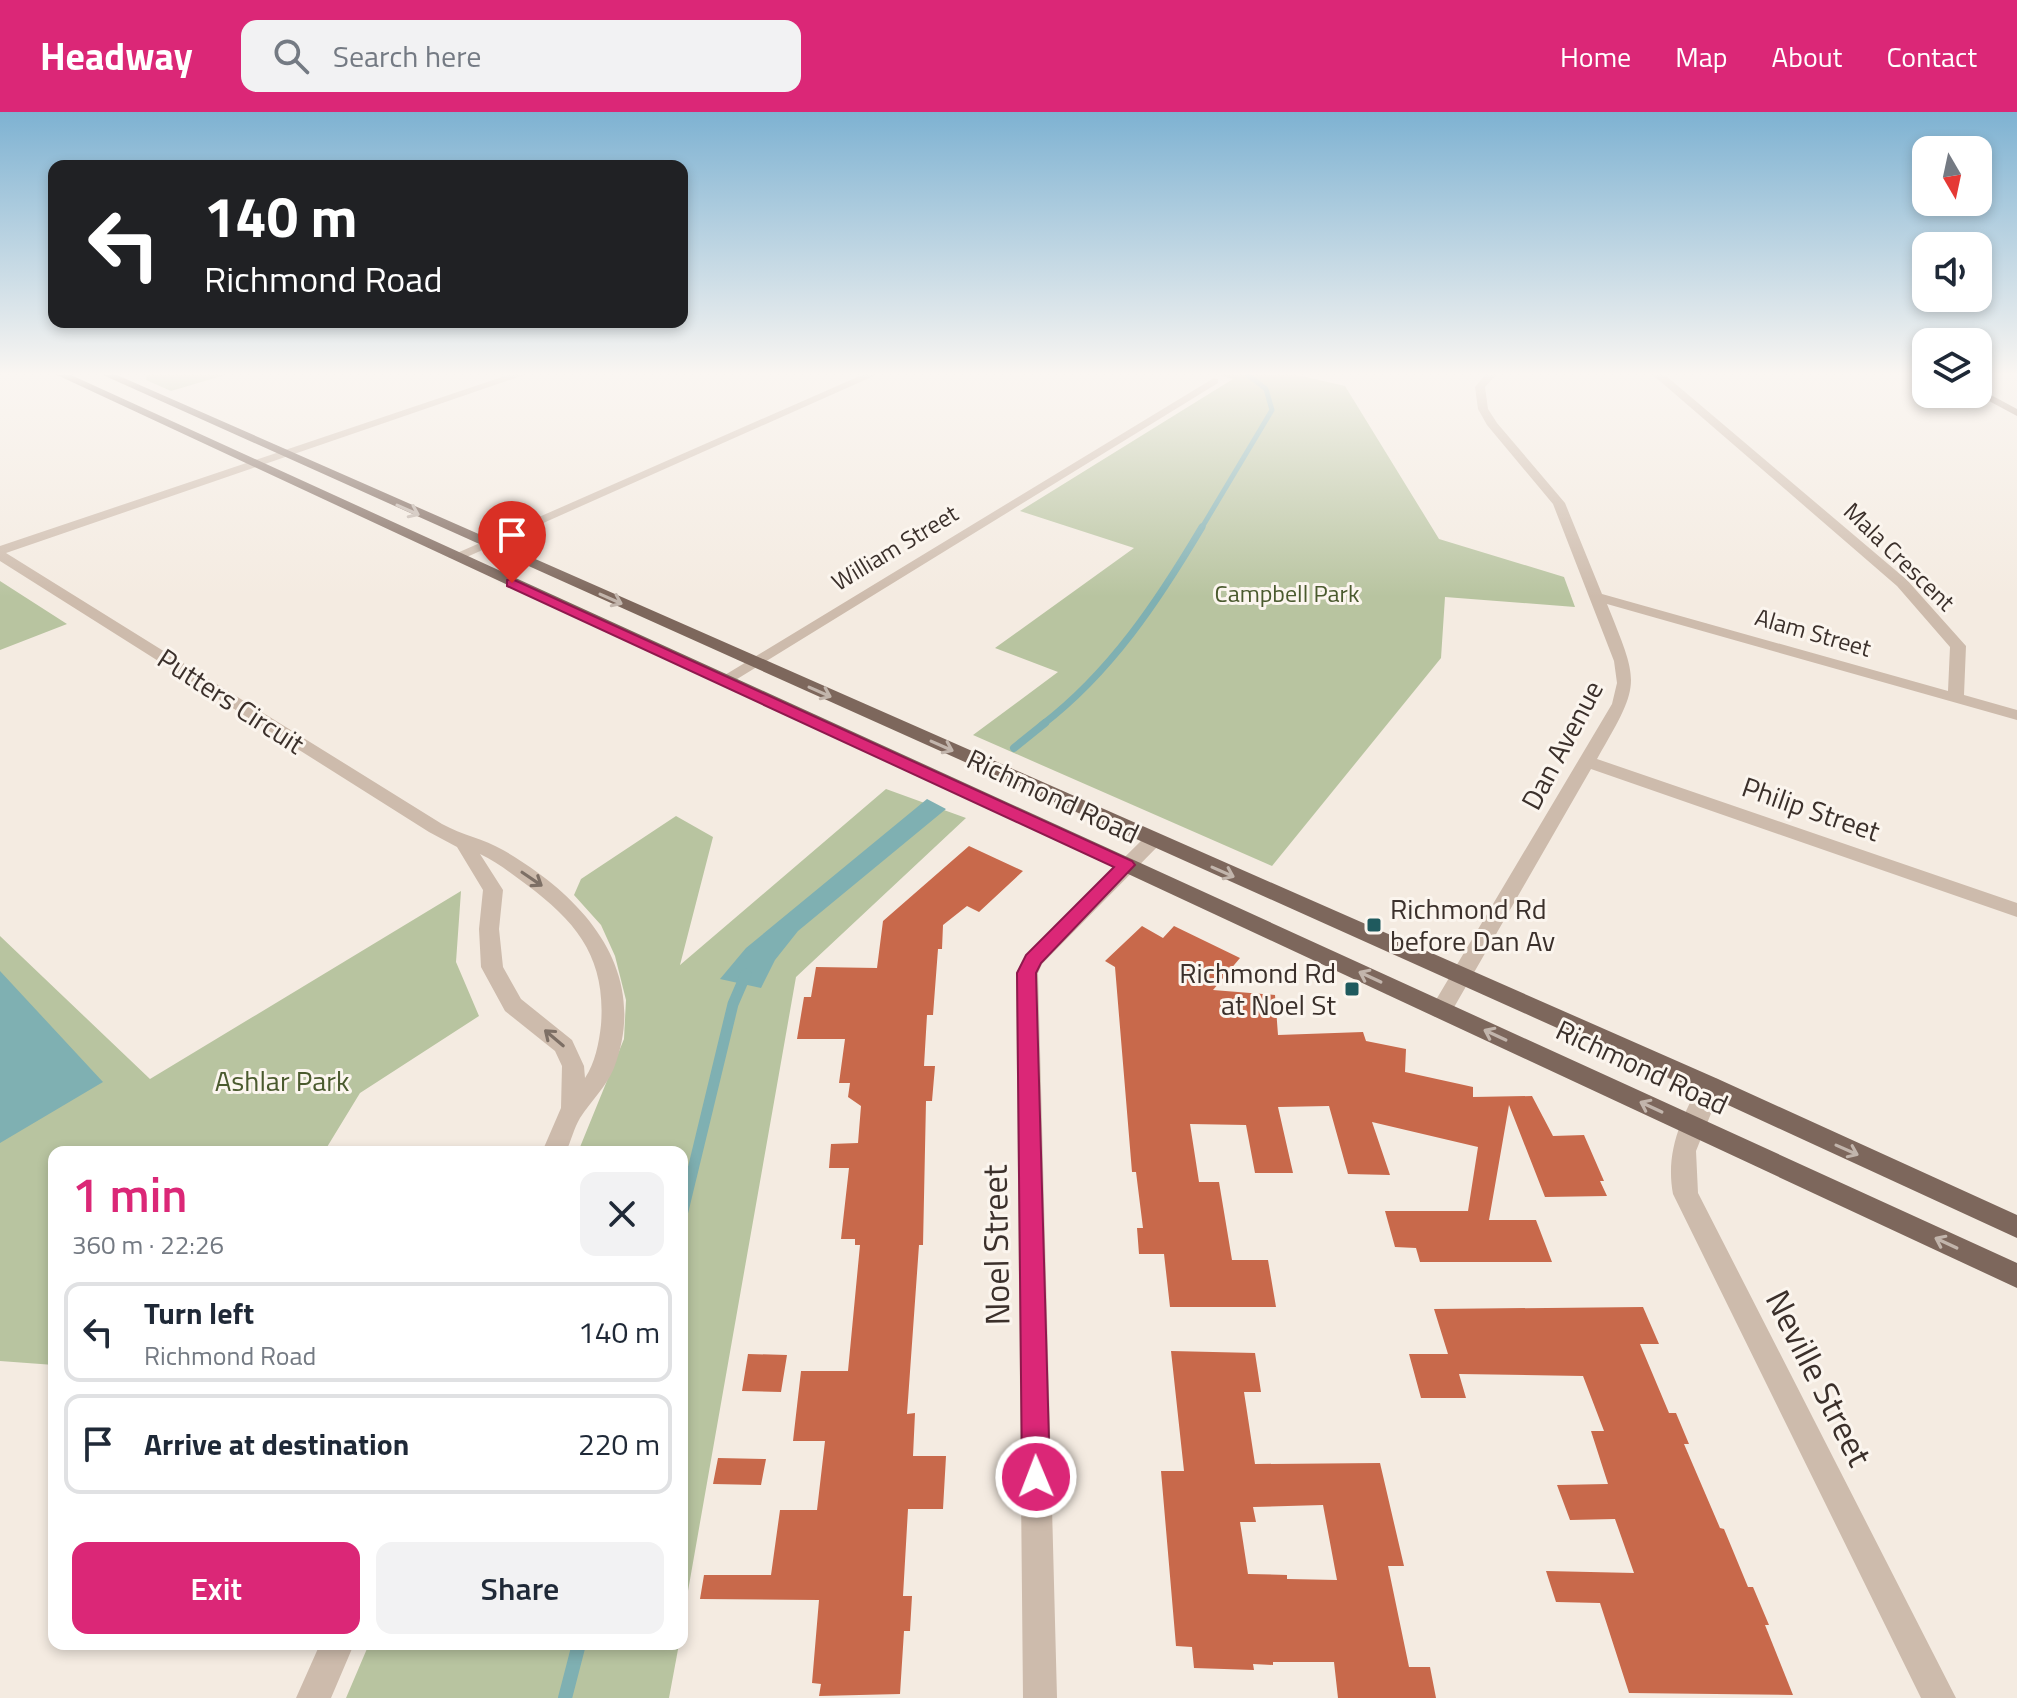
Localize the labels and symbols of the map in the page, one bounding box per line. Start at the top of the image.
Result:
north arrow [1912,136,1992,216]
street label: Mala Crescent [1836,494,1964,619]
street label: William Street [824,495,965,599]
pin [478,501,546,583]
one-way arrow [395,503,420,518]
park label: Campbell Park [1215,575,1360,611]
one-way arrow [598,592,622,607]
street label: Alam Street [1751,598,1876,666]
street label: Putters Circuit [149,637,314,764]
street label: Dan Avenue [1510,672,1614,817]
one-way arrow [807,685,832,700]
street label: Richmond Road [960,737,1146,854]
one-way arrow [929,739,954,754]
street label: Philip Street [1736,765,1886,852]
one-way arrow [1210,866,1235,881]
one-way arrow [520,871,543,887]
place label: Richmond Rd before Dan Av [1390,887,1555,962]
marker: Richmond Rd before Dan Av [1365,916,1383,934]
place label: Richmond Rd at Noel St [1179,951,1336,1026]
one-way arrow [1358,969,1382,984]
marker: Richmond Rd at Noel St [1343,980,1361,998]
street label: Richmond Road [1549,1008,1735,1125]
one-way arrow [1484,1027,1508,1042]
one-way arrow [543,1030,564,1048]
park label: Ashlar Park [215,1059,349,1102]
one-way arrow [1639,1099,1663,1114]
one-way arrow [1835,1144,1859,1159]
street label: Noel Street [968,1164,1022,1326]
one-way arrow [1934,1235,1958,1250]
street label: Neville Street [1753,1280,1887,1475]
position arrow [994,1435,1078,1519]

